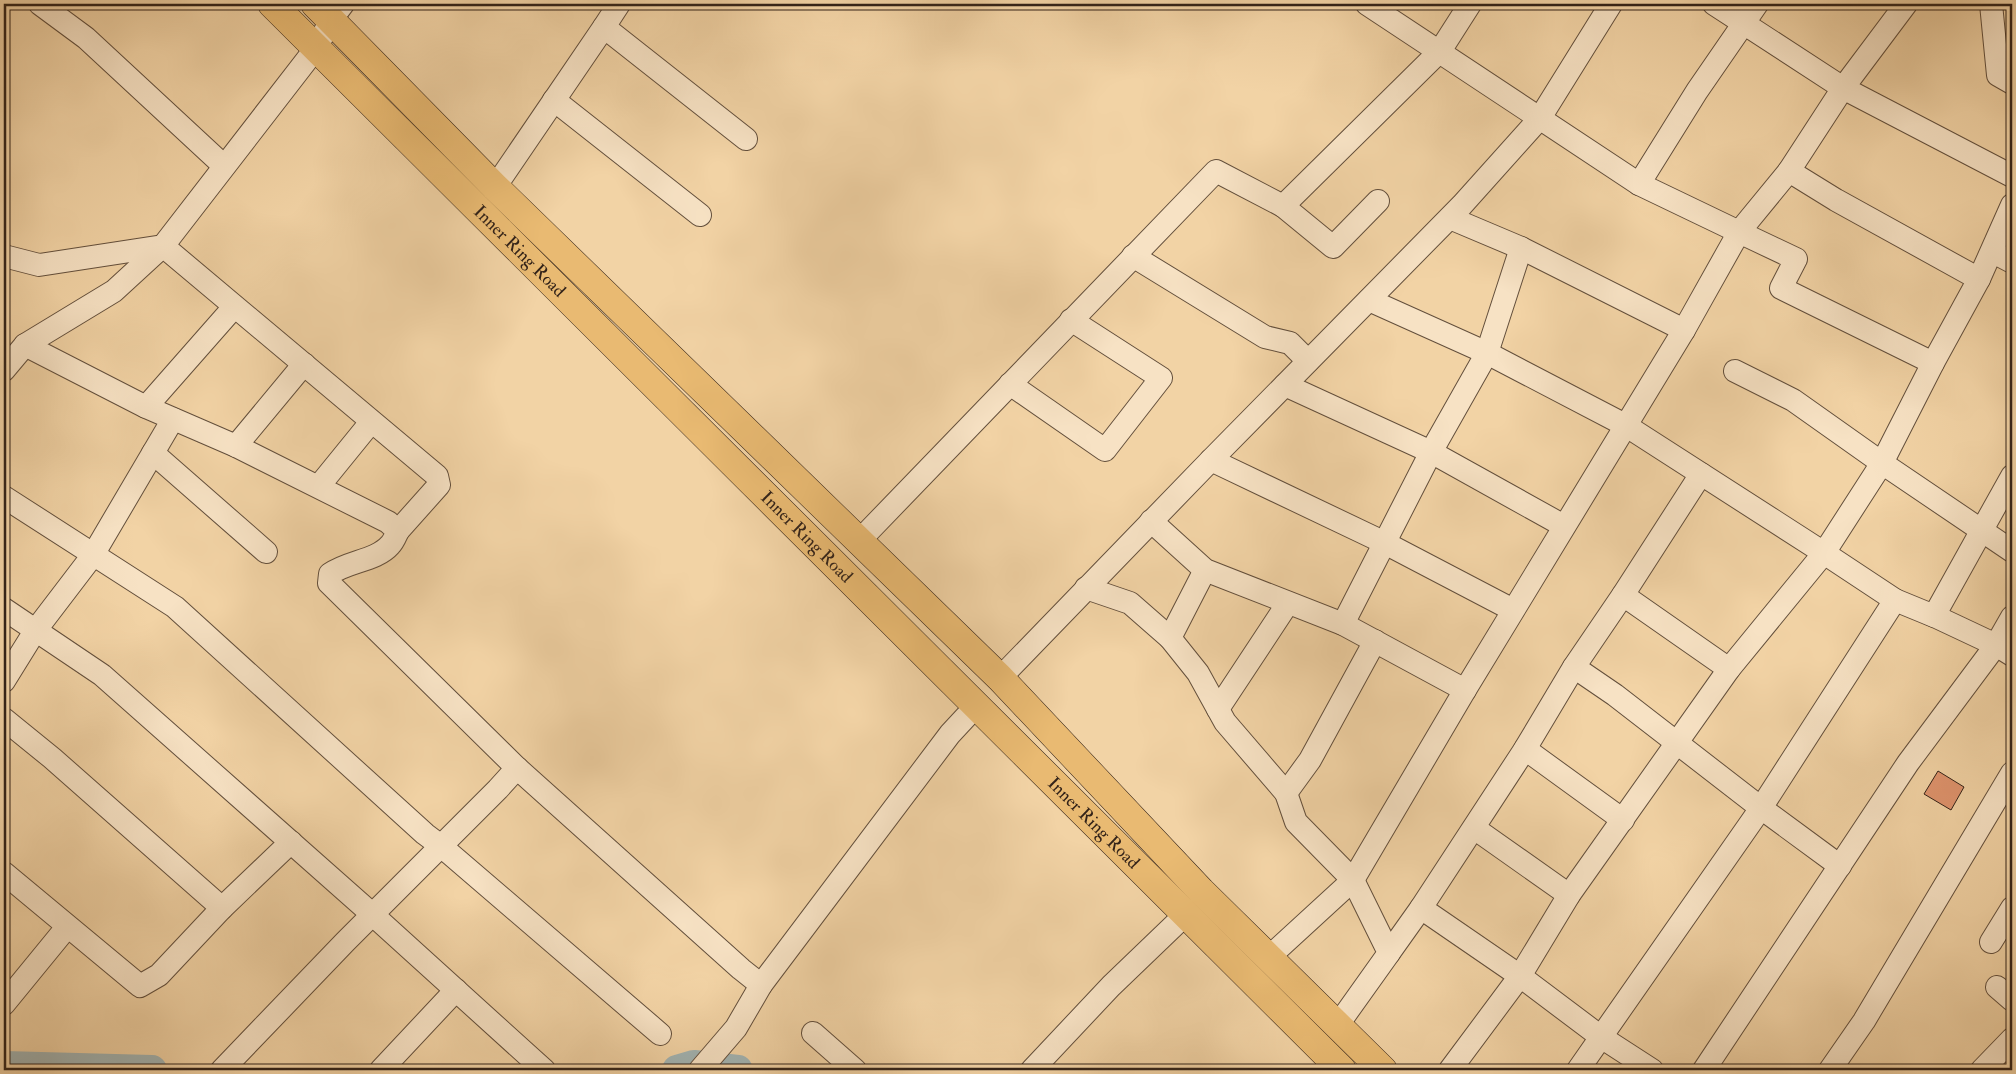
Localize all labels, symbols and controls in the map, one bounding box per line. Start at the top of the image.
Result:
street label: Inner Ring Road [469,200,571,302]
street label: Inner Ring Road [755,486,858,588]
street label: Inner Ring Road [1042,772,1145,874]

